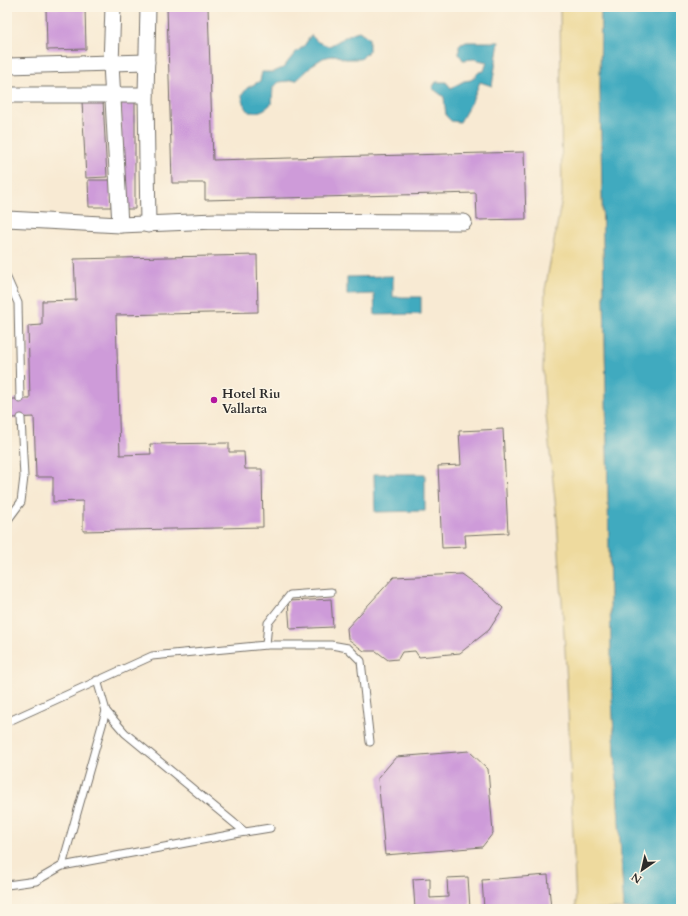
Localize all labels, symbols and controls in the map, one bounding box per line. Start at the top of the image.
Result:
place label: Hotel Riu Vallarta [222,385,281,418]
marker: Hotel Riu Vallarta [209,395,219,405]
north arrow [622,850,662,890]
text: N [628,869,645,887]

